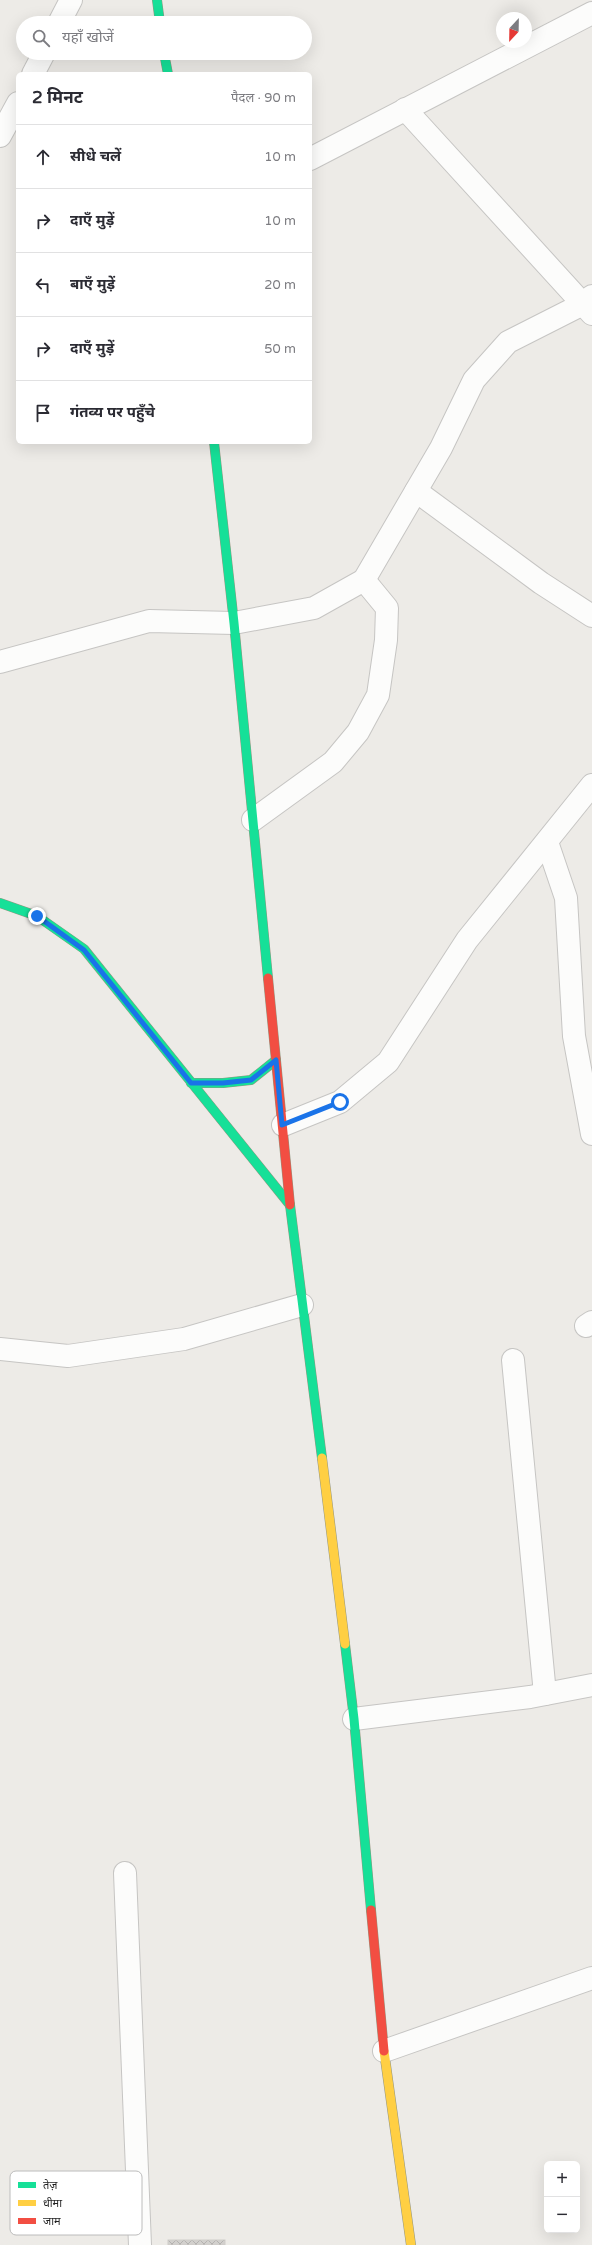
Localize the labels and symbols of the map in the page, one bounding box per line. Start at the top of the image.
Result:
north arrow [496,12,532,48]
route end [28,907,46,925]
route start [331,1093,349,1111]
legend [10,2171,142,2235]
text: तेज़ [43,2179,58,2192]
text: धीमा [43,2197,62,2210]
text: जाम [43,2215,61,2228]

